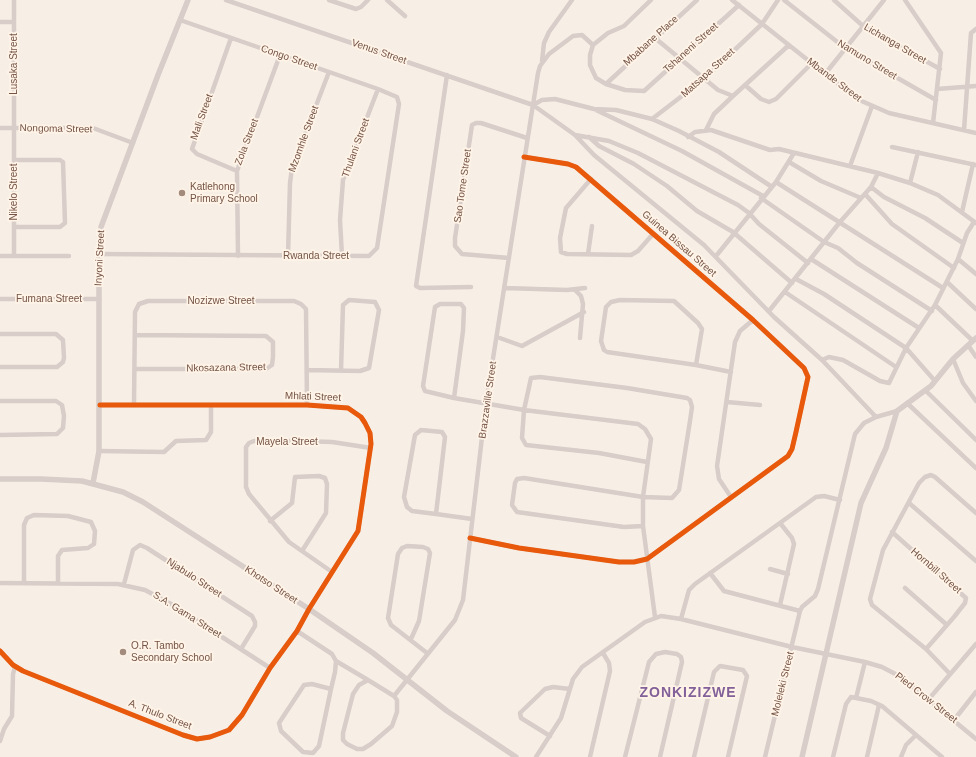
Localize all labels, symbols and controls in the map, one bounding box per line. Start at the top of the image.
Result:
street label: Mbabane Place [621,13,681,69]
street label: Tshaneni Street [661,20,721,76]
street label: Lichanga Street [862,21,928,67]
street label: Lusaka Street [8,33,20,95]
street label: Venus Street [350,37,408,67]
street label: Namuno Street [835,38,899,82]
street label: Congo Street [259,43,319,73]
street label: Matsapa Street [679,46,737,100]
street label: Mbande Street [804,55,864,105]
street label: Mali Street [188,92,216,142]
street label: Mzomhle Street [286,104,322,174]
street label: Zola Street [233,117,261,167]
street label: Thulani Street [340,117,372,179]
street label: Nongoma Street [19,122,93,136]
street label: Sao Tome Street [452,148,474,224]
street label: Nikelo Street [8,163,20,221]
place label: Katlehong Primary School [190,181,258,204]
marker: Katlehong Primary School [177,188,187,198]
street label: Guinea Bissau Street [639,208,719,280]
street label: Inyoni Street [93,230,107,286]
street label: Rwanda Street [283,250,349,262]
street label: Fumana Street [16,293,82,305]
street label: Nozizwe Street [187,295,255,307]
street label: Nkosazana Street [186,361,266,375]
street label: Brazzaville Street [477,361,499,439]
street label: Mhlati Street [285,390,341,404]
street label: Mayela Street [256,436,318,448]
street label: Hornbill Street [908,546,964,596]
street label: Njabulo Street [164,556,224,600]
street label: Khotso Street [242,563,300,607]
street label: S.A. Gama Street [151,589,223,641]
place label: O.R. Tambo Secondary School [131,640,212,664]
marker: O.R. Tambo Secondary School [118,647,128,657]
street label: Moleleki Street [769,650,797,718]
street label: Pied Crow Street [893,670,959,726]
district label: ZONKIZIZWE [639,685,737,701]
street label: A. Thulo Street [127,697,193,733]

